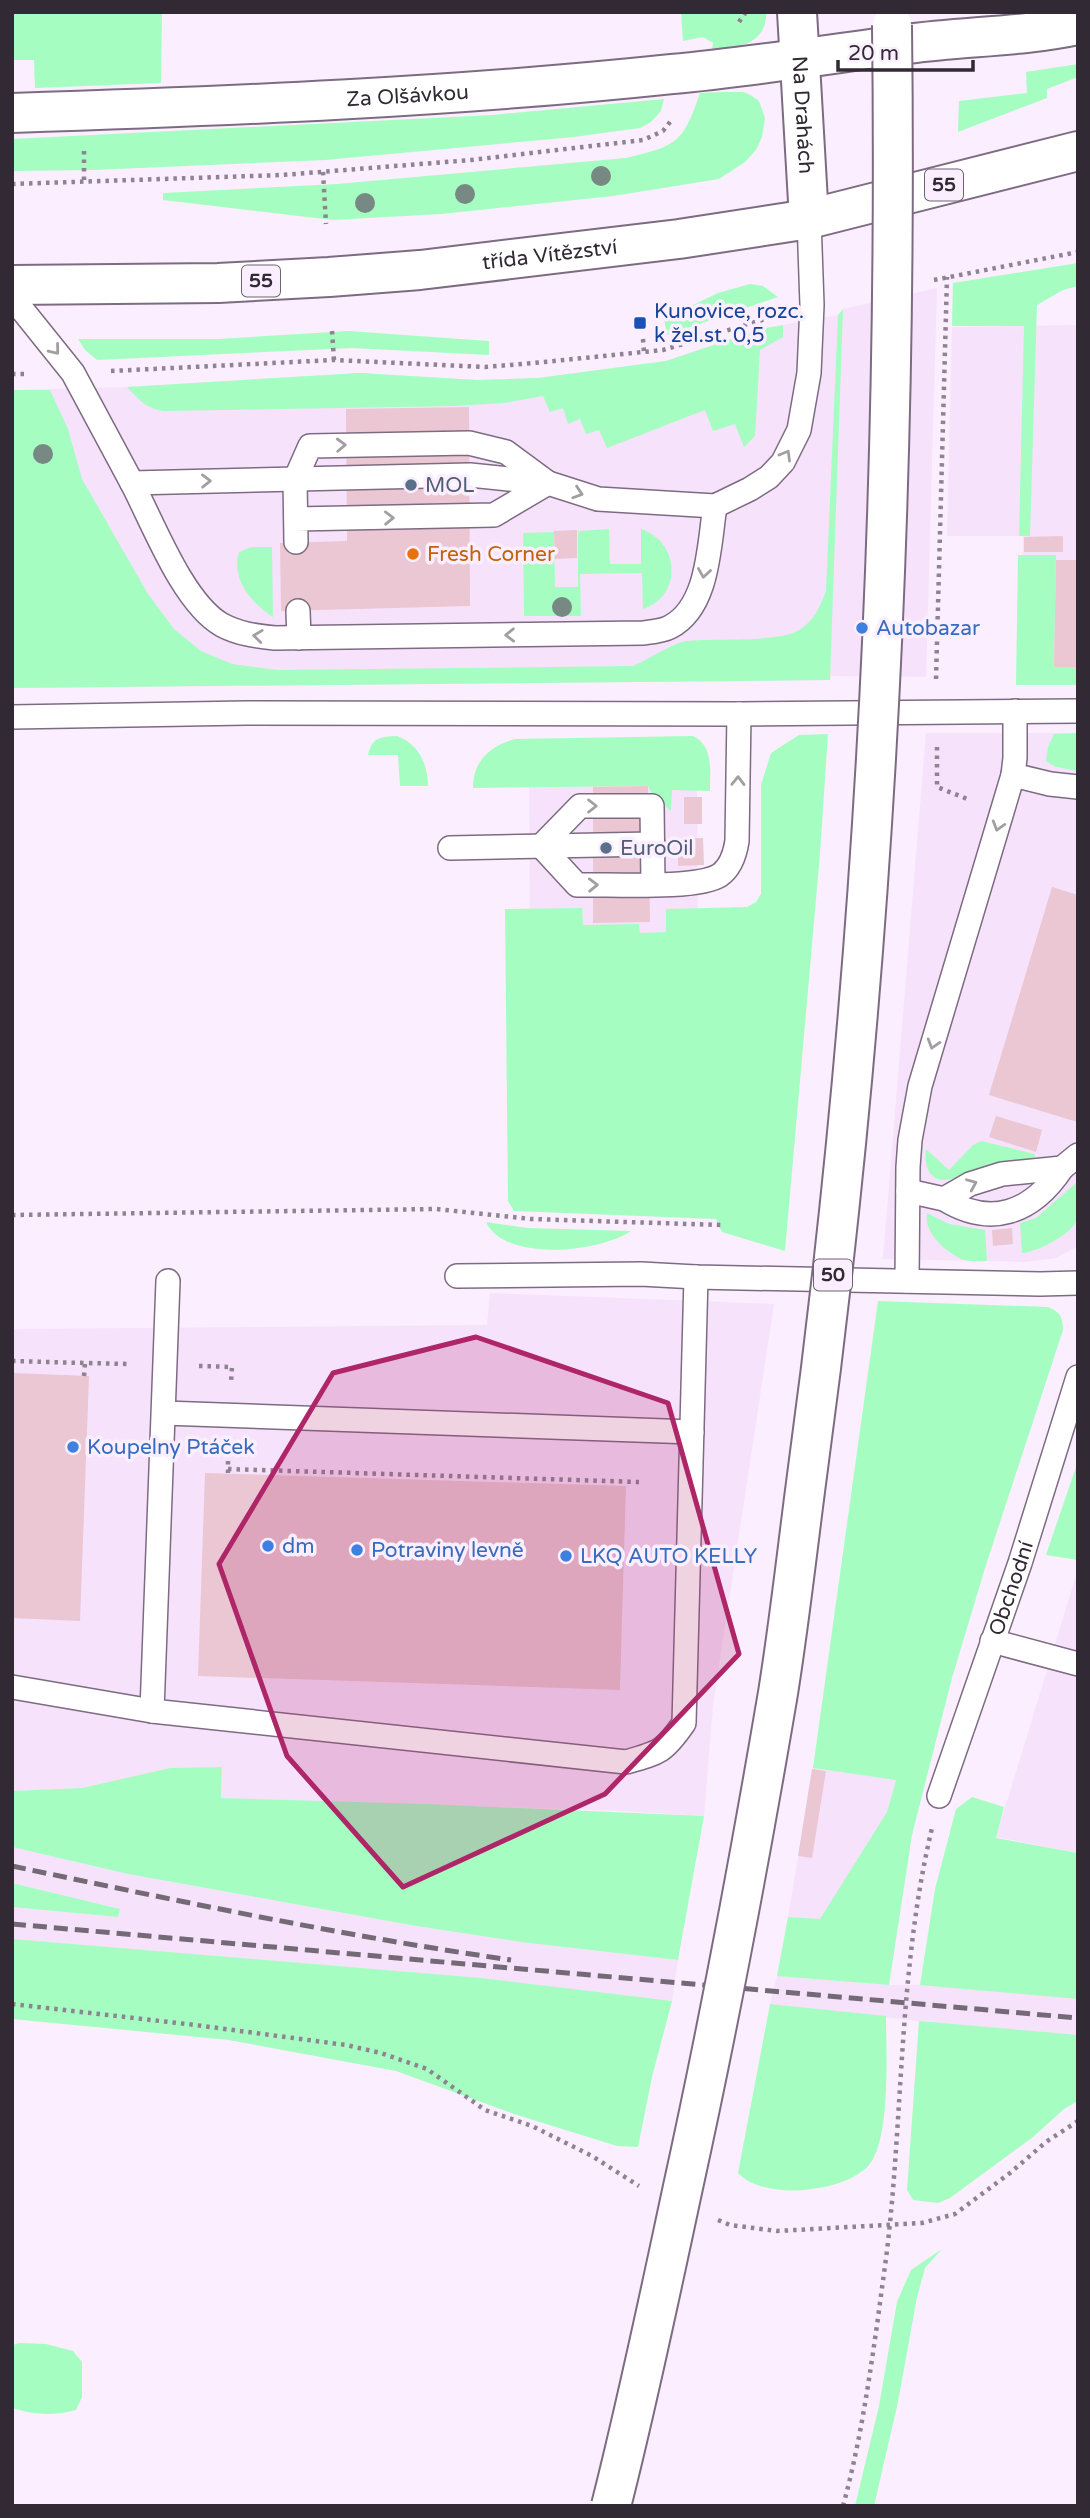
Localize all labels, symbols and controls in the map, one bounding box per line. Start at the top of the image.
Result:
scale bar [838,28,973,72]
text: 20 m [848,41,899,66]
street label: Na Drahách [787,55,819,175]
street label: Za Olšávkou [346,79,470,112]
road number: 55 [925,169,963,200]
street label: třída Vítězství [481,234,619,275]
road number: 55 [242,266,280,296]
place label: Kunovice, rozc. k žel.st. 0,5 [654,299,804,348]
marker: Kunovice, rozc. k žel.st. 0,5 [632,315,648,331]
one-way arrow [47,341,59,354]
one-way arrow [336,438,347,453]
one-way arrow [778,450,791,462]
place label: MOL [425,473,474,498]
one-way arrow [200,474,211,489]
marker: MOL [403,477,419,493]
one-way arrow [572,484,584,499]
one-way arrow [383,510,394,525]
place label: Fresh Corner [427,542,555,567]
marker: Fresh Corner [405,546,421,562]
one-way arrow [697,567,712,579]
place label: Autobazar [876,616,980,641]
marker: Autobazar [854,620,870,636]
one-way arrow [504,627,515,643]
one-way arrow [252,628,264,643]
one-way arrow [730,775,746,786]
one-way arrow [588,798,598,814]
one-way arrow [992,819,1007,831]
place label: EuroOil [620,836,694,861]
marker: EuroOil [598,840,614,856]
one-way arrow [587,877,598,892]
one-way arrow [926,1037,941,1049]
one-way arrow [965,1179,977,1193]
road number: 50 [814,1260,852,1290]
place label: Koupelny Ptáček [87,1435,255,1460]
marker: Koupelny Ptáček [65,1439,81,1455]
place label: dm [282,1534,315,1559]
marker: dm [260,1538,276,1554]
place label: Potraviny levně [371,1538,524,1563]
street label: Obchodní [983,1538,1039,1639]
marker: Potraviny levně [349,1542,365,1558]
place label: LKQ AUTO KELLY [580,1544,757,1569]
marker: LKQ AUTO KELLY [558,1548,574,1564]

